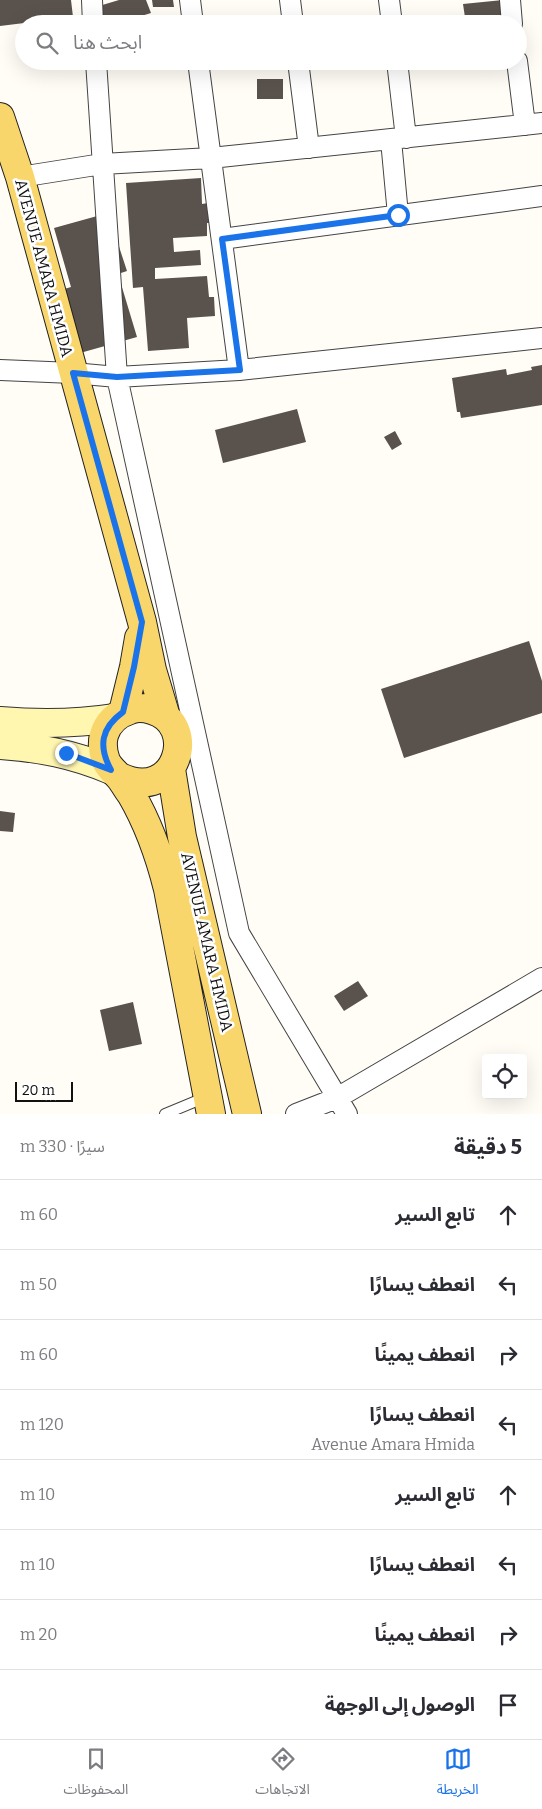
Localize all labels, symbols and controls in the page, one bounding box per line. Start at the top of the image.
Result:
search box [15,15,527,70]
icon: search [33,29,61,57]
text: ابحث هنا [73,31,142,54]
street label: AVENUE AMARA HMIDA [11,177,77,360]
route start [387,204,410,227]
route end [55,742,78,765]
street label: AVENUE AMARA HMIDA [177,850,237,1034]
map controls [482,1054,527,1099]
button: locate [482,1054,527,1099]
scale bar [15,1079,72,1102]
text: 20 m [22,1082,55,1099]
text: 5 دقيقة [454,1134,522,1160]
text: سيرًا · 330 m [20,1137,105,1156]
icon: ahead [494,1201,522,1229]
text: تابع السير [395,1203,475,1226]
text: 60 m [20,1205,58,1224]
icon: left [494,1271,522,1299]
text: انعطف يسارًا [370,1273,475,1296]
text: 50 m [20,1275,57,1294]
icon: right [494,1341,522,1369]
text: انعطف يمينًا [374,1343,475,1366]
text: 60 m [20,1345,58,1364]
text: انعطف يسارًا [370,1403,475,1426]
icon: left [494,1411,522,1439]
text: 120 m [20,1415,64,1434]
text: Avenue Amara Hmida [311,1435,475,1454]
icon: ahead [494,1481,522,1509]
text: تابع السير [395,1483,475,1506]
text: 10 m [20,1485,55,1504]
icon: left [494,1551,522,1579]
text: انعطف يسارًا [370,1553,475,1576]
text: 10 m [20,1555,55,1574]
icon: right [494,1621,522,1649]
text: انعطف يمينًا [374,1623,475,1646]
text: 20 m [20,1625,57,1644]
icon: arrive [494,1691,522,1719]
text: الوصول إلى الوجهة [325,1693,475,1716]
tab: المحفوظات [63,1745,128,1804]
tab: الاتجاهات [255,1745,310,1804]
tab: الخريطة [437,1745,479,1804]

